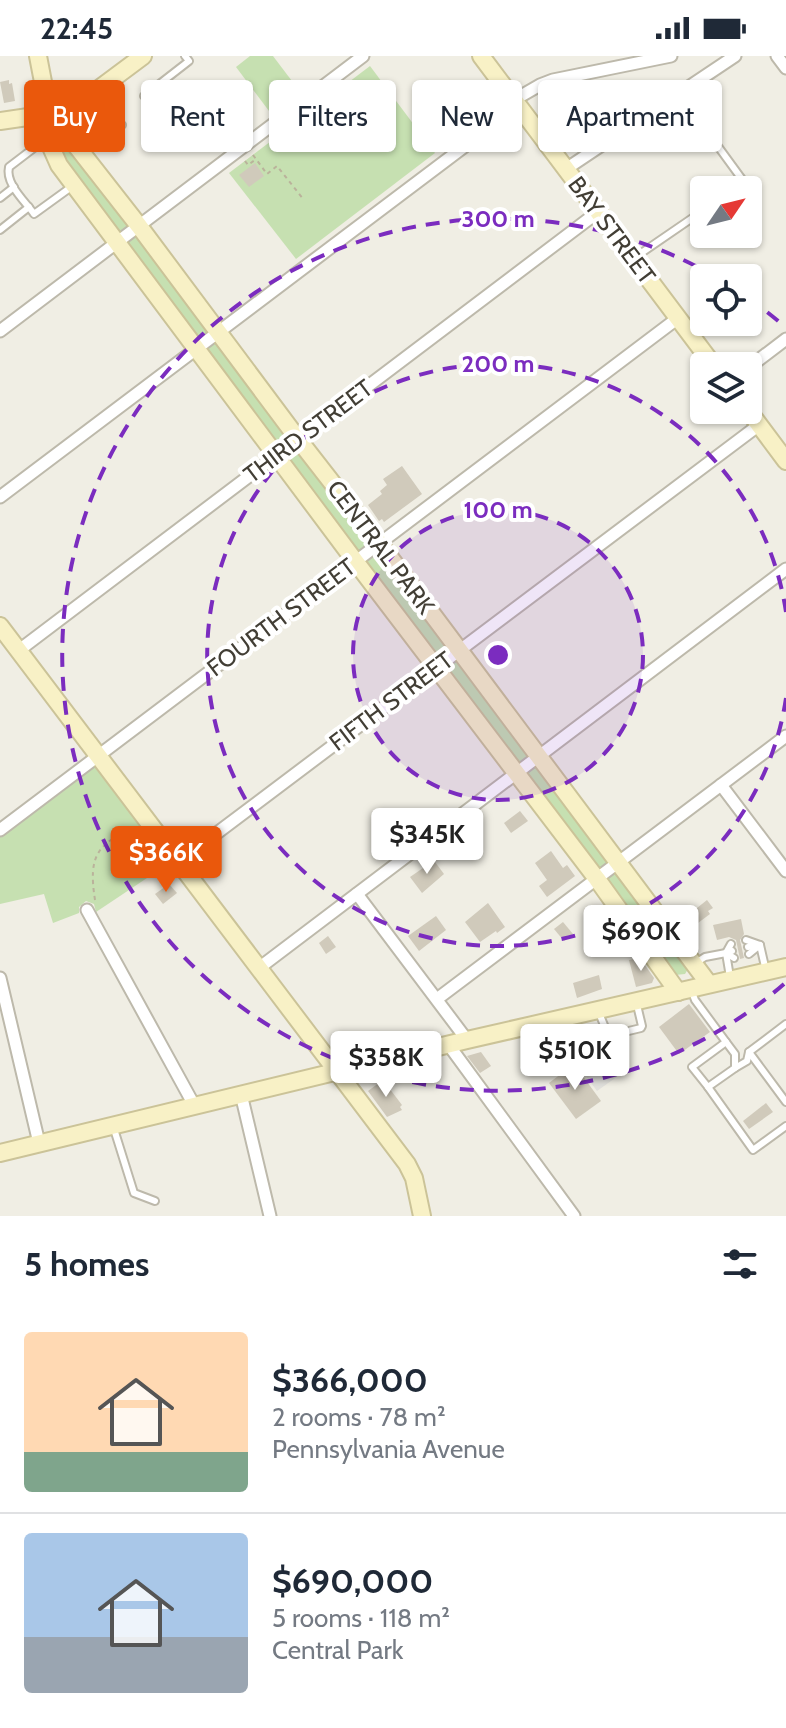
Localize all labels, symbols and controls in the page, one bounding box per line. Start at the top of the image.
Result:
text: 22:45 [40,10,113,47]
chip: Buy [24,80,125,152]
chip: Rent [141,80,253,152]
chip: Filters [269,80,396,152]
chip: New [412,80,522,152]
chip: Apartment [538,80,722,152]
street label: BAY STREET [562,170,662,290]
north arrow [690,176,762,248]
map controls [690,176,762,424]
text: 300 m [461,204,535,233]
button: locate [690,264,762,336]
text: 200 m [462,349,534,378]
button: layers [690,352,762,424]
street label: THIRD STREET [238,373,378,489]
street label: CENTRAL PARK [321,474,441,620]
text: 100 m [463,495,533,524]
street label: FOURTH STREET [201,552,361,682]
centre of rings [484,641,512,669]
street label: FIFTH STREET [324,645,459,757]
pin: $345K [371,808,483,876]
text: $345K [389,818,465,850]
pin: $366K [110,826,222,894]
text: $366K [129,836,203,868]
pin: $690K [585,905,697,973]
text: $690K [602,915,680,947]
pin: $510K [519,1024,631,1092]
pin: $358K [330,1031,442,1099]
text: $510K [538,1034,612,1066]
text: $358K [348,1041,424,1073]
icon: filters [718,1242,762,1286]
text: 5 homes [24,1243,149,1285]
text: $366,000 [272,1359,428,1401]
icon: home [88,1364,184,1460]
text: 2 rooms · 78 m² [272,1401,446,1433]
text: Pennsylvania Avenue [272,1433,505,1465]
text: $690,000 [272,1560,433,1602]
icon: home [88,1565,184,1661]
text: 5 rooms · 118 m² [272,1602,450,1634]
text: Central Park [272,1634,403,1666]

